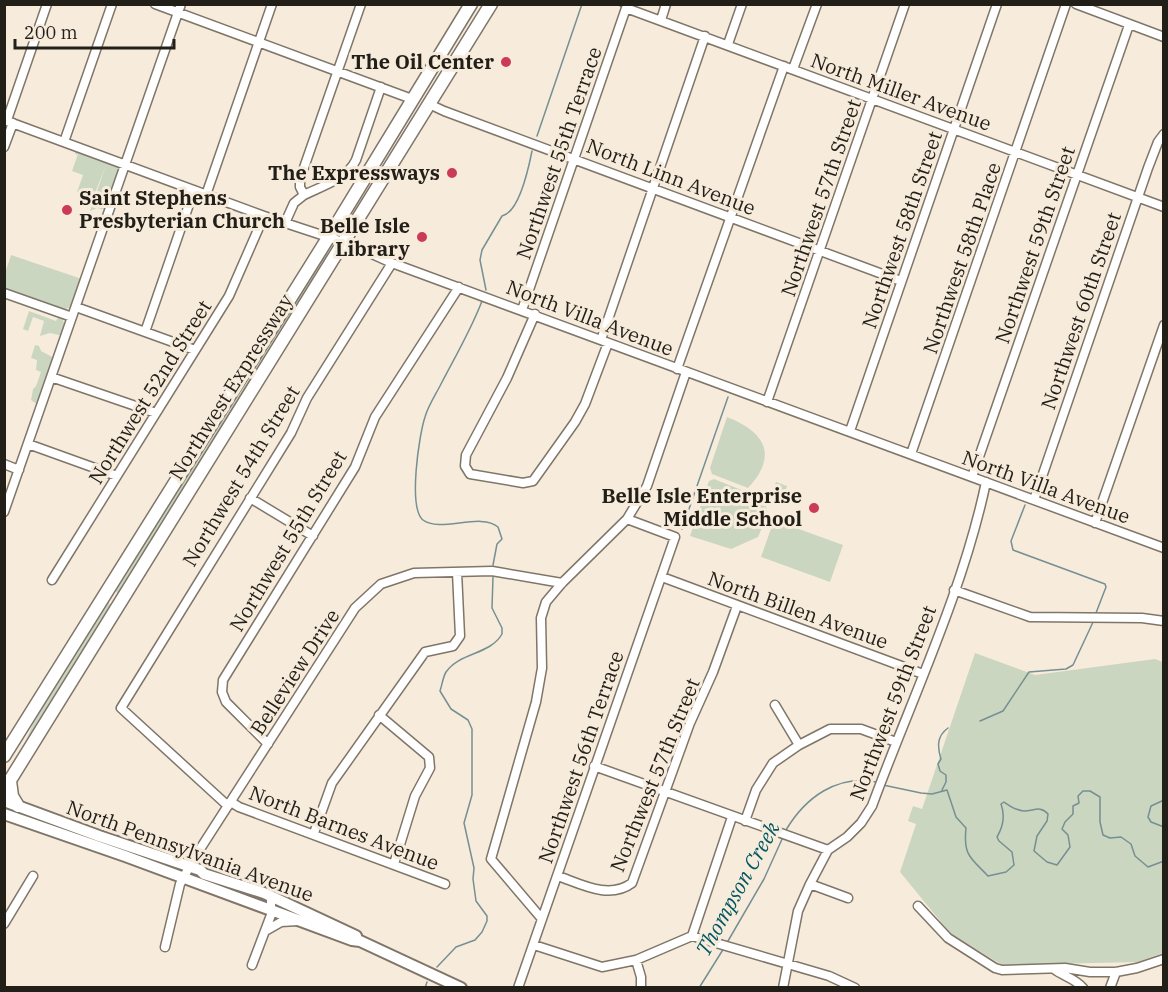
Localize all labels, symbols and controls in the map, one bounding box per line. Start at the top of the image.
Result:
scale bar [15,12,174,50]
text: 200 m [24,21,78,44]
street label: Northwest 55th Terrace [509,43,608,263]
street label: North Miller Avenue [807,46,995,137]
place label: The Oil Center [351,48,494,75]
marker: The Oil Center [499,55,513,69]
street label: Northwest 57th Street [774,96,867,300]
street label: Northwest 58th Street [855,128,948,332]
street label: North Linn Avenue [583,132,759,221]
street label: Northwest 59th Street [988,143,1081,347]
street label: Northwest 58th Place [916,158,1007,357]
place label: The Expressways [268,159,440,186]
marker: The Expressways [445,166,459,180]
place label: Saint Stephens Presbyterian Church [79,184,285,234]
marker: Saint Stephens Presbyterian Church [60,203,74,217]
street label: Northwest 60th Street [1034,209,1127,413]
place label: Belle Isle Library [320,212,411,262]
marker: Belle Isle Library [415,230,429,244]
street label: North Villa Avenue [503,273,678,362]
street label: Northwest Expressway [162,288,299,485]
street label: Northwest 52nd Street [82,295,217,489]
street label: Northwest 54th Street [176,380,305,571]
street label: North Villa Avenue [958,444,1134,529]
street label: Northwest 55th Street [223,445,352,636]
place label: Belle Isle Enterprise Middle School [602,482,802,532]
marker: Belle Isle Enterprise Middle School [807,501,821,515]
street label: North Billen Avenue [704,564,892,655]
street label: Northwest 59th Street [843,601,942,804]
street label: Belleview Drive [244,603,345,740]
street label: Northwest 56th Terrace [531,647,630,867]
street label: Northwest 57th Street [603,674,706,876]
street label: North Barnes Avenue [245,779,443,876]
street label: North Pennsylvania Avenue [63,793,317,908]
water label: Thompson Creek [689,816,786,961]

